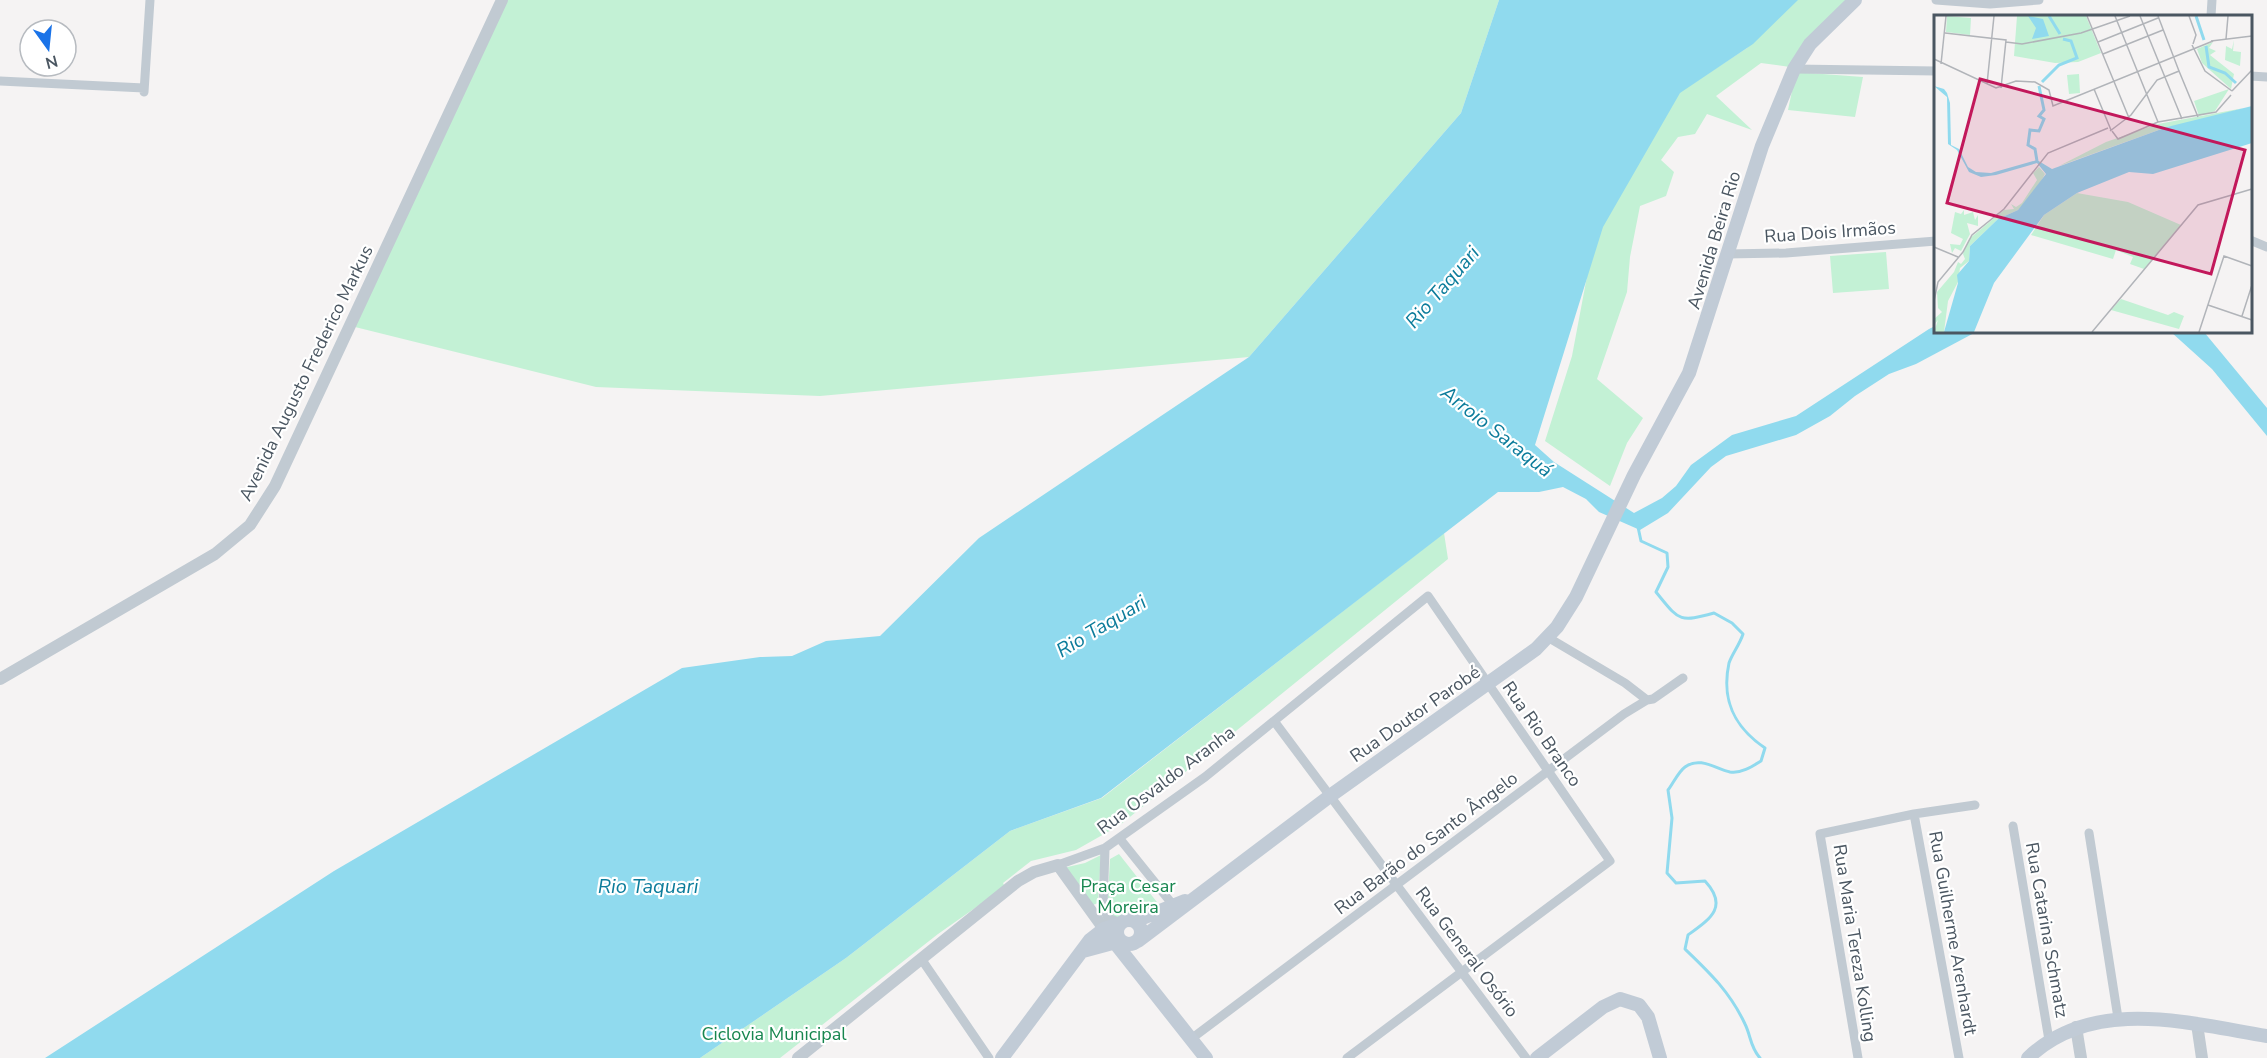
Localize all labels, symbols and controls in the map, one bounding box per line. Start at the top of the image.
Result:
inset map [1934,15,2252,333]
north arrow [18,18,78,78]
text: N [43,49,60,74]
street label: Avenida Beira Rio [1682,168,1746,312]
street label: Rua Dois Irmãos [1763,215,1897,249]
water label: Rio Taquari [1399,240,1486,334]
street label: Avenida Augusto Frederico Markus [233,241,379,505]
water label: Arroio Saraquá [1434,379,1558,484]
water label: Rio Taquari [1051,589,1152,664]
street label: Rua Doutor Parobé [1345,660,1485,768]
street label: Rua Rio Branco [1497,676,1587,792]
street label: Rua Osvaldo Aranha [1092,720,1240,840]
street label: Rua Barão do Santo Ângelo [1329,766,1523,920]
street label: Rua Guilherme Arenhardt [1923,829,1983,1038]
street label: Rua Catarina Schmatz [2020,840,2074,1020]
street label: Rua Maria Tereza Kolling [1828,842,1882,1044]
water label: Rio Taquari [598,873,699,900]
park label: Praça Cesar Moreira [1080,874,1176,919]
street label: Rua General Osório [1410,882,1524,1022]
park label: Ciclovia Municipal [701,1022,847,1046]

